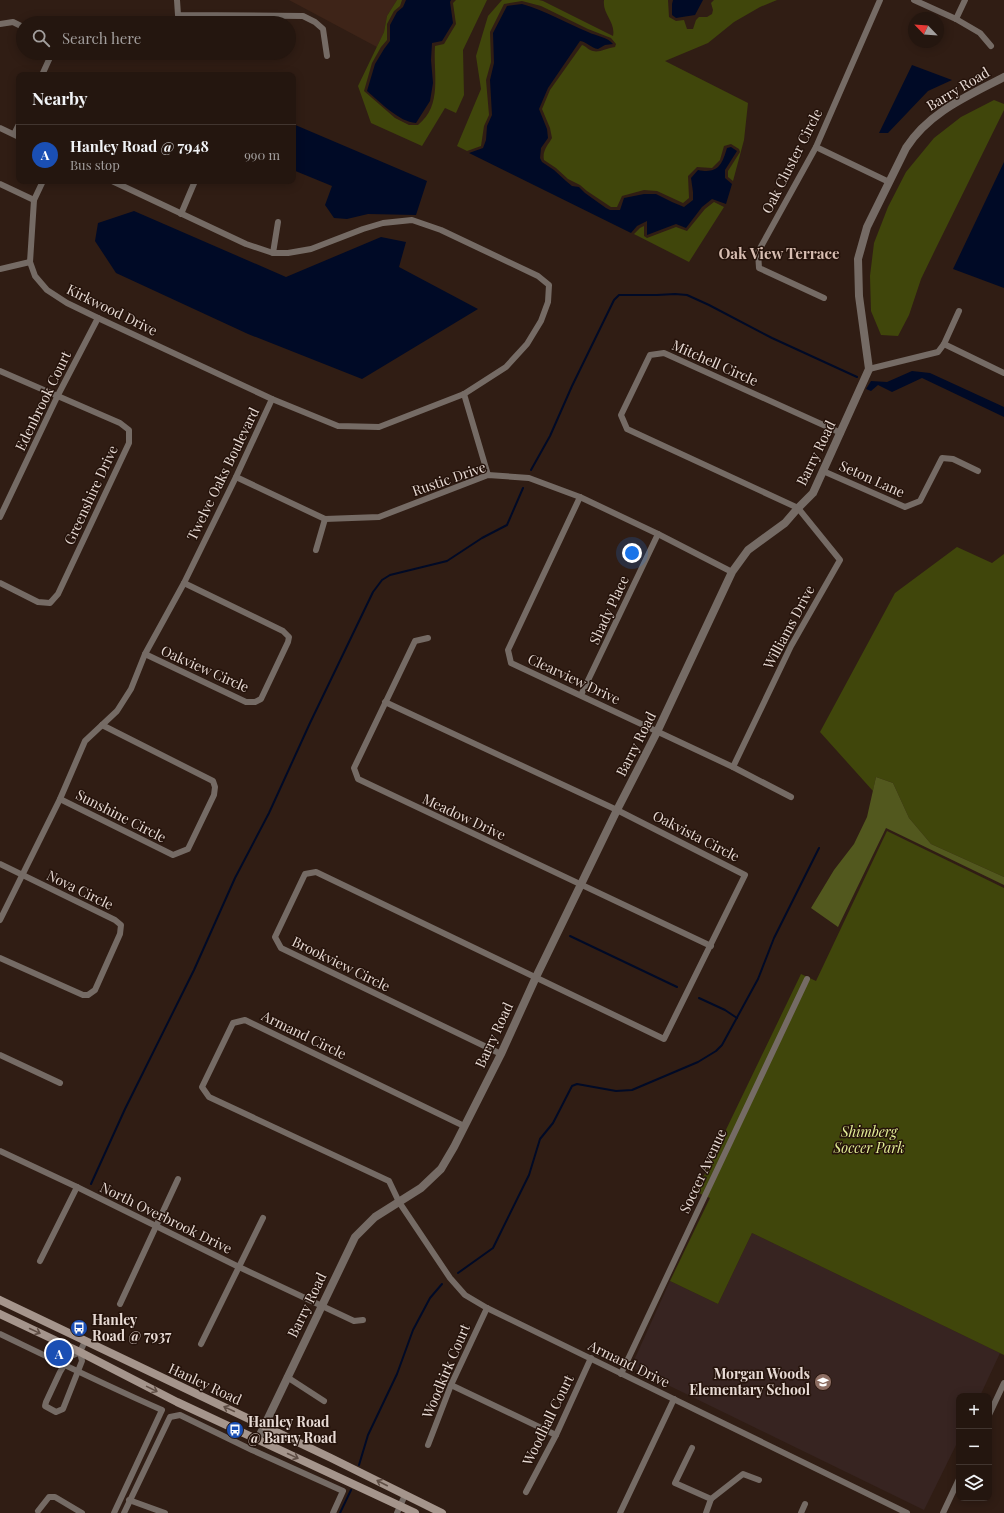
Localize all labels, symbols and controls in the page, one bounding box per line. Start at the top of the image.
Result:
north arrow [908,12,944,48]
search box [16,16,296,60]
icon: search [30,27,52,49]
text: Search here [62,28,141,48]
street label: Barry Road [923,62,993,115]
text: Nearby [32,87,87,109]
street label: Oak Cluster Circle [757,105,826,216]
text: Hanley Road @ 7948 [70,136,209,156]
text: A [41,146,49,163]
text: 990 m [244,146,280,163]
text: Bus stop [70,156,120,173]
district label: Oak View Terrace [718,243,840,263]
street label: Kirkwood Drive [64,279,161,340]
street label: Mitchell Circle [669,335,761,390]
street label: Edenbrook Court [10,347,75,454]
street label: Twelve Oaks Boulevard [182,404,263,543]
street label: Barry Road [792,417,839,488]
street label: Greenshire Drive [59,442,122,548]
street label: Seton Lane [836,456,908,501]
street label: Rustic Drive [409,457,488,500]
your location [622,543,642,563]
street label: Shady Place [584,572,633,647]
street label: Williams Drive [758,582,819,673]
street label: Oakview Circle [158,641,252,696]
street label: Clearview Drive [525,649,624,708]
street label: Barry Road [611,708,660,779]
street label: Sunshine Circle [73,785,170,846]
street label: Meadow Drive [419,789,509,844]
street label: Oakvista Circle [650,806,743,866]
street label: Nova Circle [44,865,117,914]
street label: Brookview Circle [289,932,393,996]
street label: Barry Road [470,999,517,1071]
street label: Armand Circle [258,1005,350,1063]
park label: Shimberg Soccer Park [833,1122,904,1157]
street label: Soccer Avenue [675,1126,730,1216]
street label: North Overbrook Drive [97,1177,235,1258]
street label: Barry Road [283,1269,330,1340]
place label: Hanley Road @ 7937 [92,1310,172,1345]
bus stop icon: Hanley Road @ 7937 [69,1318,89,1338]
street label: Woodkirk Court [417,1320,474,1422]
one-way arrow [29,1328,41,1335]
street label: Armand Drive [584,1335,673,1392]
pin: A [46,1338,72,1368]
street label: Hanley Road [166,1358,245,1409]
place label: Morgan Woods Elementary School [689,1364,811,1399]
street label: Woodhall Court [517,1370,578,1469]
school or university icon: Morgan Woods Elementary School [813,1372,833,1392]
one-way arrow [145,1386,157,1393]
map controls [956,1393,992,1501]
button: + [956,1393,992,1429]
one-way arrow [223,1405,235,1412]
place label: Hanley Road @ Barry Road [248,1412,337,1447]
bus stop icon: Hanley Road @ Barry Road [225,1420,245,1440]
button: − [956,1429,992,1465]
one-way arrow [287,1453,299,1460]
button: layers [956,1465,992,1501]
one-way arrow [376,1479,388,1486]

